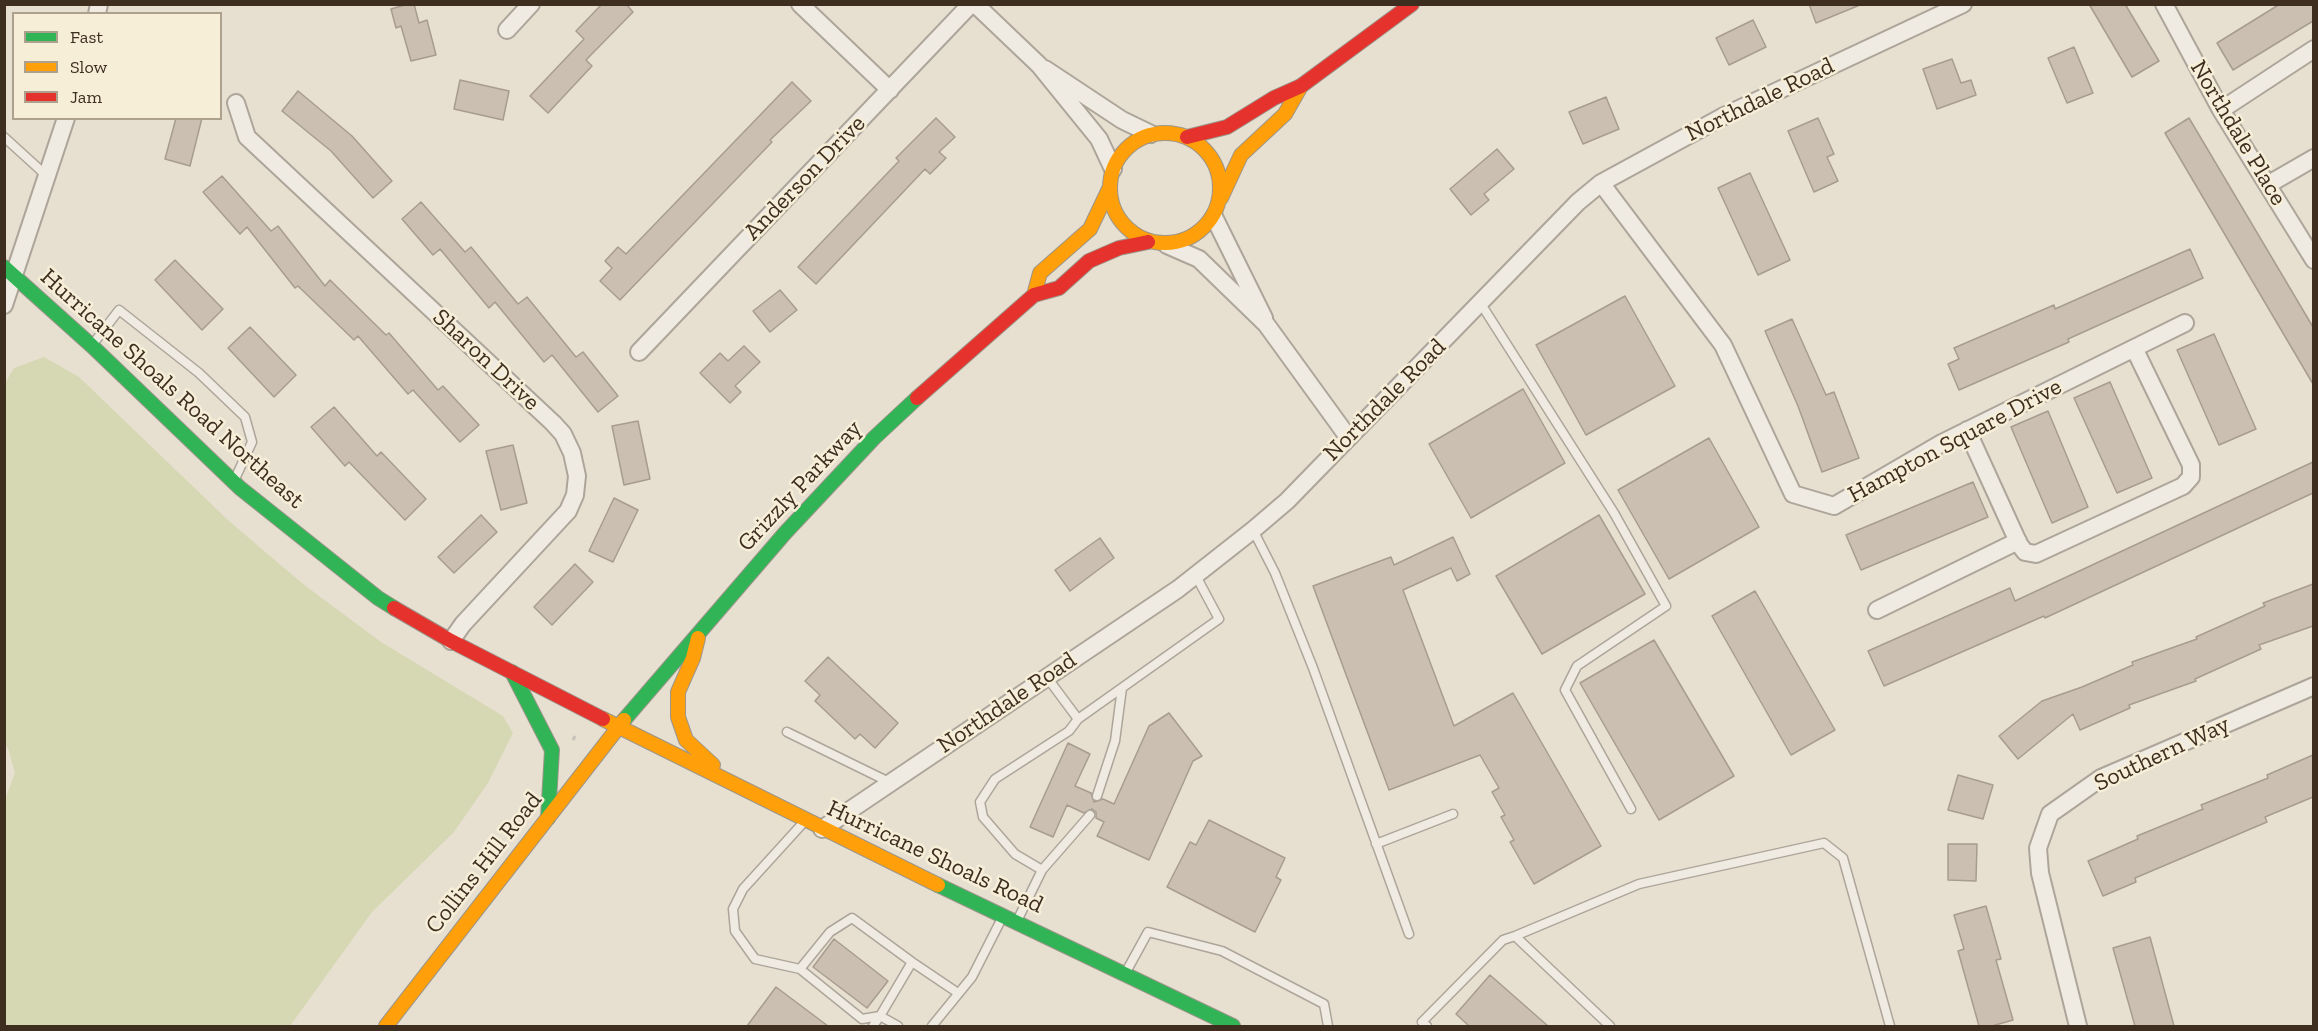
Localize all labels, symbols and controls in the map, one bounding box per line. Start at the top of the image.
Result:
legend [12,12,222,120]
text: Fast [70,26,103,48]
street label: Northdale Road [1681,52,1839,148]
street label: Northdale Place [2183,55,2293,211]
text: Slow [70,56,107,78]
text: Jam [70,86,102,108]
street label: Anderson Drive [738,110,872,246]
street label: Hurricane Shoals Road Northeast [34,263,310,515]
street label: Sharon Drive [426,303,546,417]
street label: Northdale Road [1318,333,1452,467]
street label: Hampton Square Drive [1843,372,2067,510]
street label: Grizzly Parkway [732,414,868,558]
street label: Northdale Road [932,646,1082,760]
street label: Southern Way [2090,710,2234,798]
street label: Collins Hill Road [420,786,548,940]
street label: Hurricane Shoals Road [822,794,1048,920]

